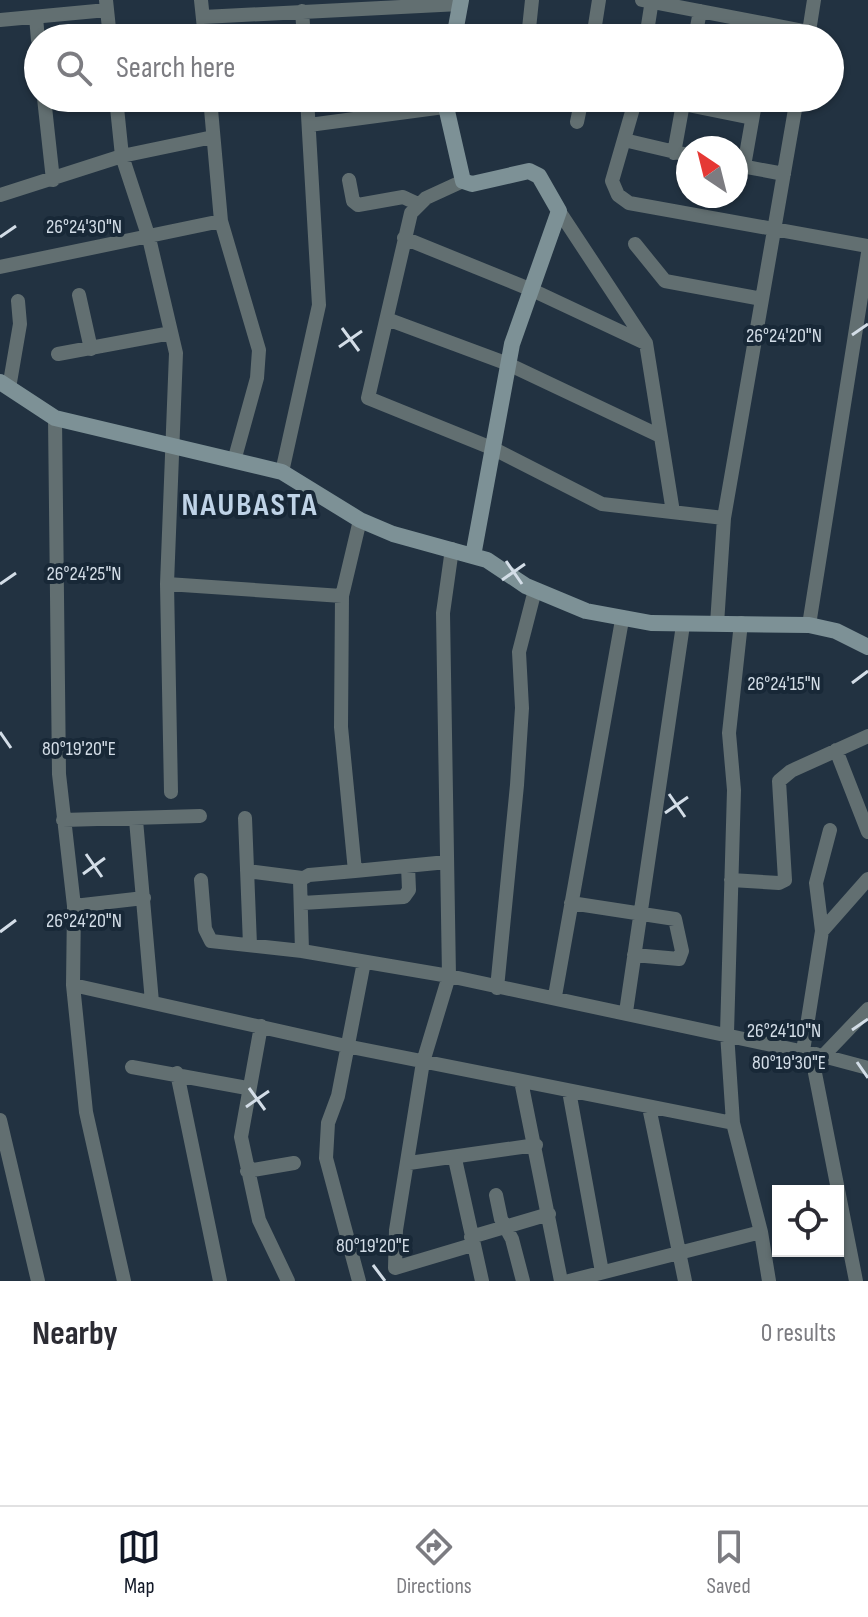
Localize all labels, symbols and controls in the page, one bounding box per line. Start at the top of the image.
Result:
search box [24,24,844,112]
icon: search [52,46,96,90]
text: Search here [116,50,235,86]
north arrow [676,136,748,208]
text: 26°24'30"N [46,215,122,239]
text: 26°24'20"N [746,324,822,348]
district label: NAUBASTA [181,486,319,525]
text: 26°24'25"N [47,562,121,586]
text: 26°24'15"N [747,672,821,696]
text: 80°19'20"E [42,737,116,761]
text: 26°24'20"N [46,909,122,933]
text: 26°24'10"N [747,1019,821,1043]
text: 80°19'30"E [752,1051,826,1075]
map controls [772,1185,844,1257]
button: locate [772,1185,844,1257]
text: 80°19'20"E [336,1234,410,1258]
text: Nearby [32,1313,118,1354]
text: 0 results [761,1318,836,1349]
tab: Map [117,1525,161,1600]
tab: Directions [396,1525,472,1600]
tab: Saved [707,1525,751,1600]

